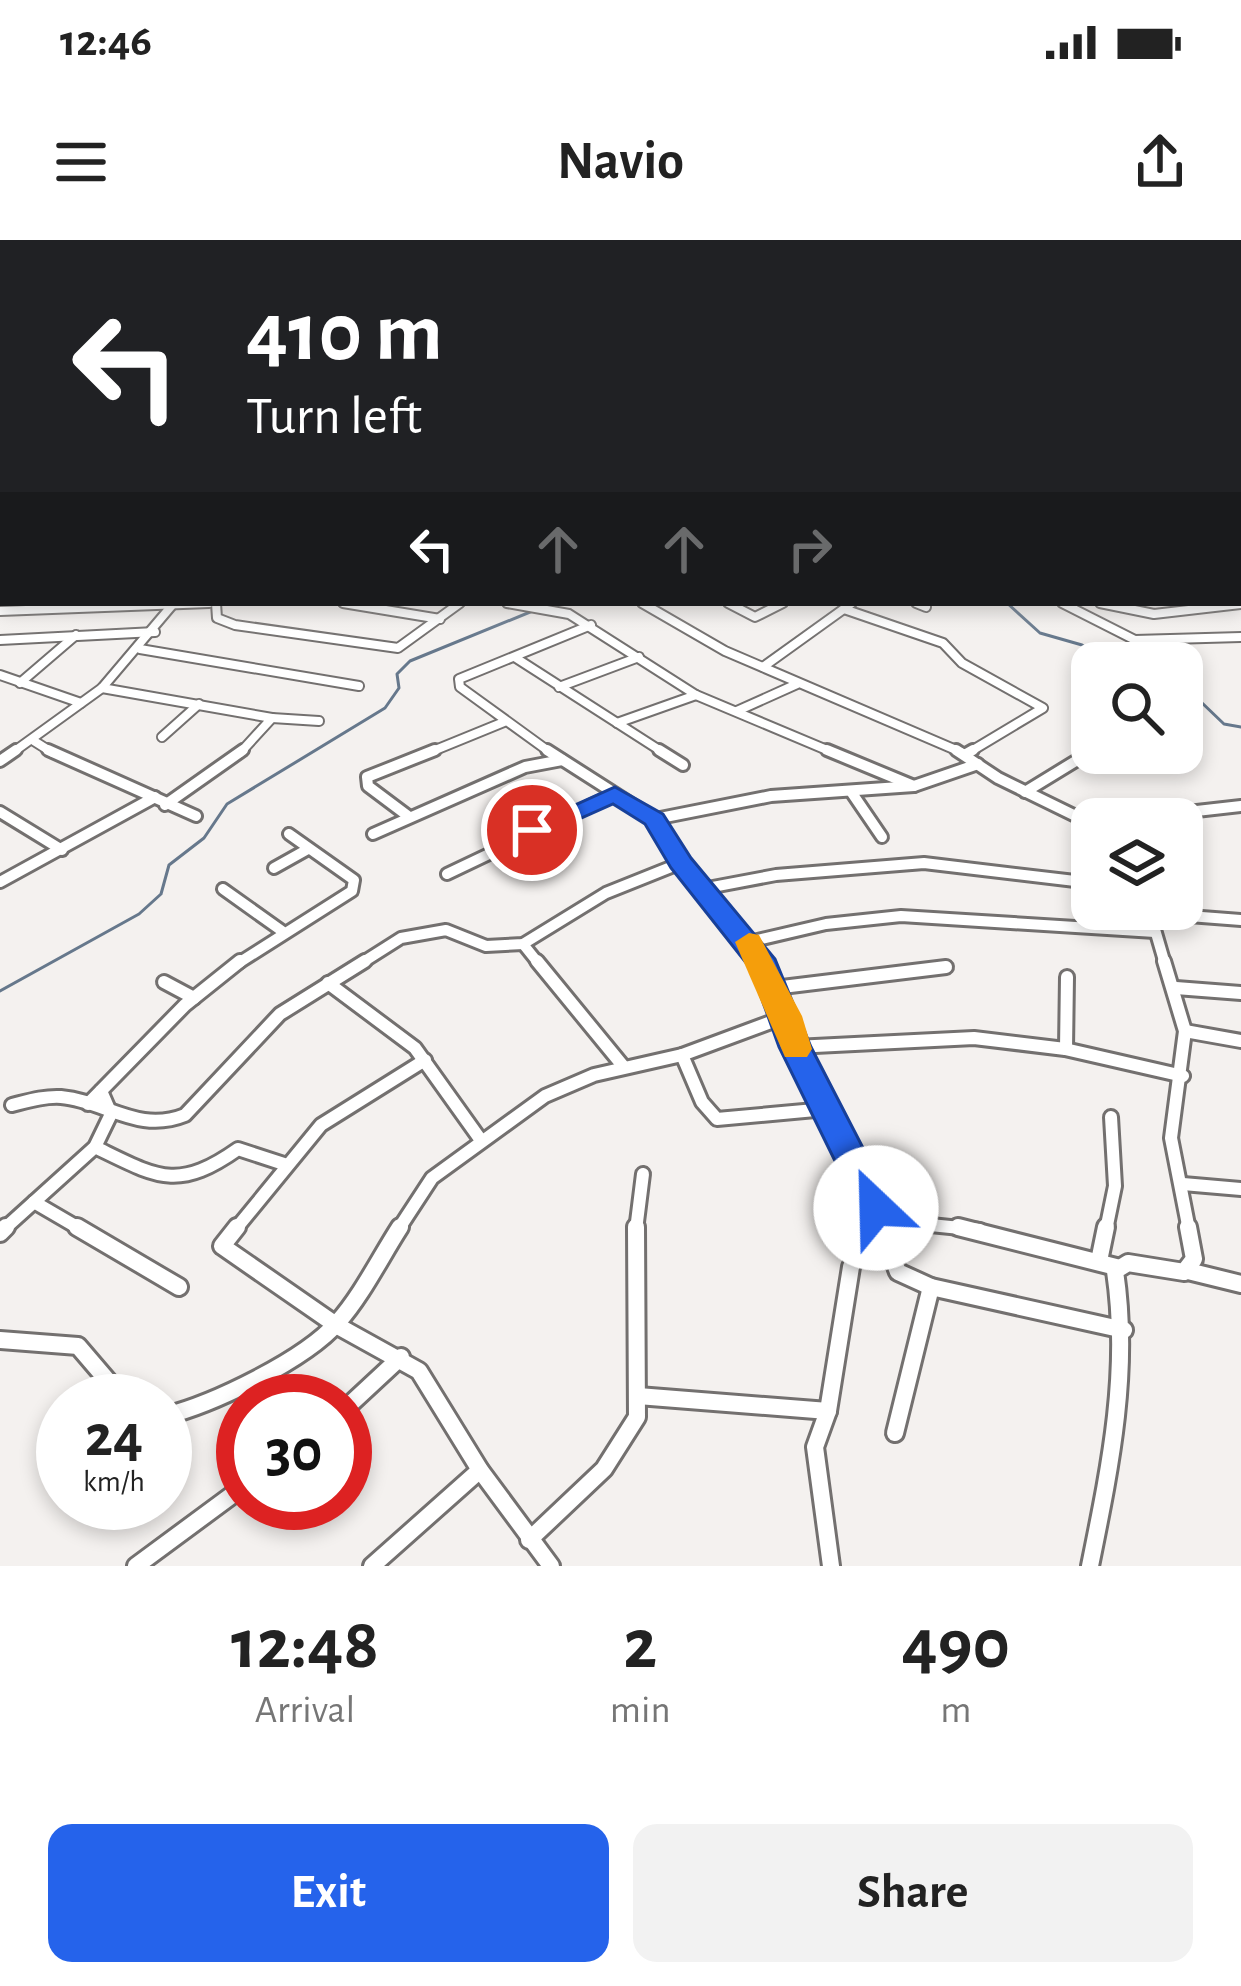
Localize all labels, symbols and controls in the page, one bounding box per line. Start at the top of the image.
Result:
text: 12:46 [60,19,152,64]
icon: menu [48,129,114,195]
icon: share [1127,129,1193,195]
text: Navio [557,135,684,189]
icon: left [48,288,204,444]
text: 410 m [246,292,443,376]
text: Turn left [246,390,422,444]
icon: left [399,516,465,582]
icon: ahead [525,516,591,582]
icon: ahead [651,516,717,582]
icon: right [777,516,843,582]
map controls [1071,642,1203,930]
button: search [1071,642,1203,774]
pin [481,779,583,881]
icon: arrive [499,797,565,863]
button: layers [1071,798,1203,930]
position arrow [813,1145,939,1271]
speed limit sign: 30 [216,1374,372,1530]
text: 24 [85,1407,143,1467]
text: km/h [83,1467,145,1497]
text: 12:48 [231,1609,379,1681]
text: 2 [623,1609,657,1681]
text: 490 [902,1609,1010,1681]
text: Arrival [255,1691,355,1730]
text: min [610,1691,671,1730]
text: m [940,1691,971,1730]
button: Exit [48,1824,609,1962]
button: Share [633,1824,1193,1962]

